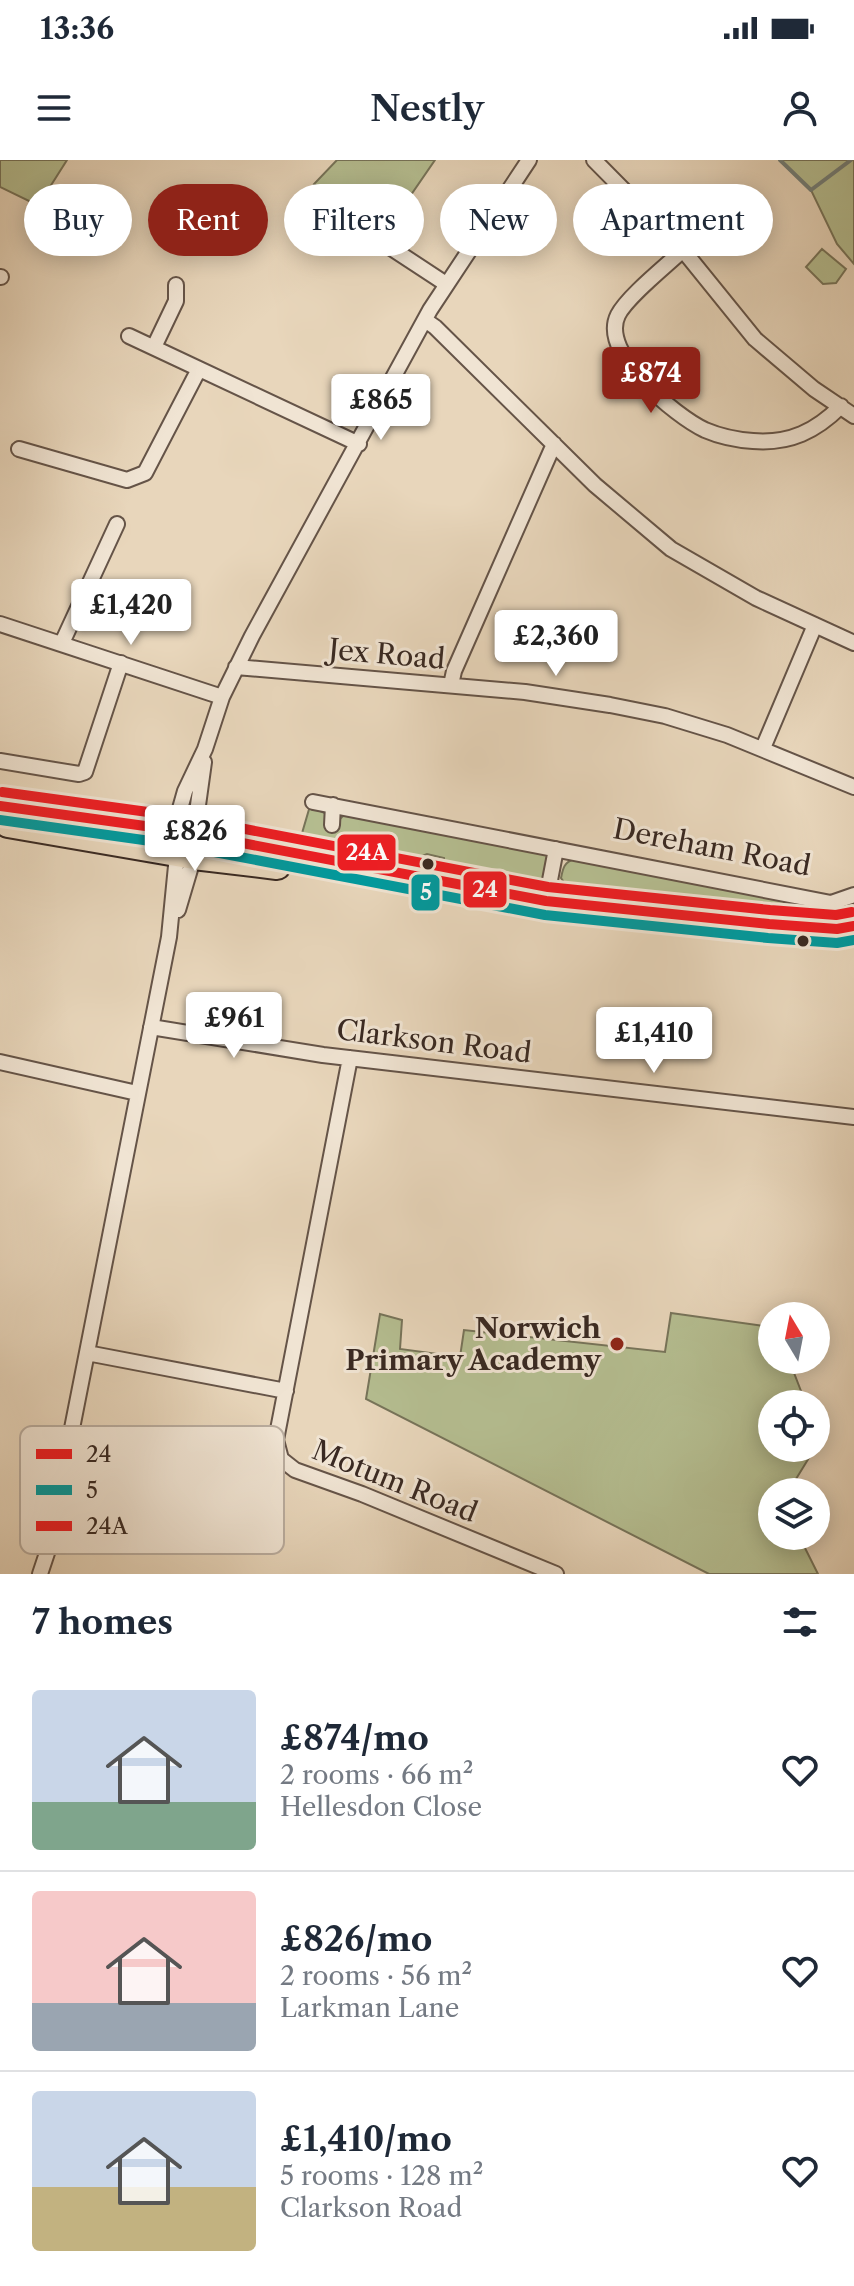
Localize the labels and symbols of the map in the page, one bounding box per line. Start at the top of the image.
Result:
pin: £874 [604,347,698,415]
pin: £865 [334,374,428,442]
pin: £1,420 [66,579,196,647]
pin: £2,360 [491,610,621,678]
street label: Jex Road [323,632,447,676]
pin: £826 [148,805,242,873]
street label: Dereham Road [610,811,814,883]
line badge: 24A [336,833,397,872]
text: 24A [345,839,390,866]
unlabelled marker [420,856,436,872]
line badge: 24 [462,870,508,909]
line badge: 5 [410,873,441,912]
text: 24 [472,876,498,903]
text: 5 [420,879,432,906]
unlabelled marker [795,933,811,949]
pin: £961 [187,992,281,1060]
pin: £1,410 [589,1007,719,1075]
street label: Clarkson Road [335,1012,533,1070]
north arrow [758,1302,830,1374]
place label: Norwich Primary Academy [345,1311,602,1377]
marker: Norwich Primary Academy [608,1335,626,1353]
legend [20,1426,284,1554]
street label: Motum Road [308,1433,482,1529]
text: 24 [86,1441,111,1468]
text: 5 [86,1477,98,1504]
text: 24A [86,1513,129,1540]

